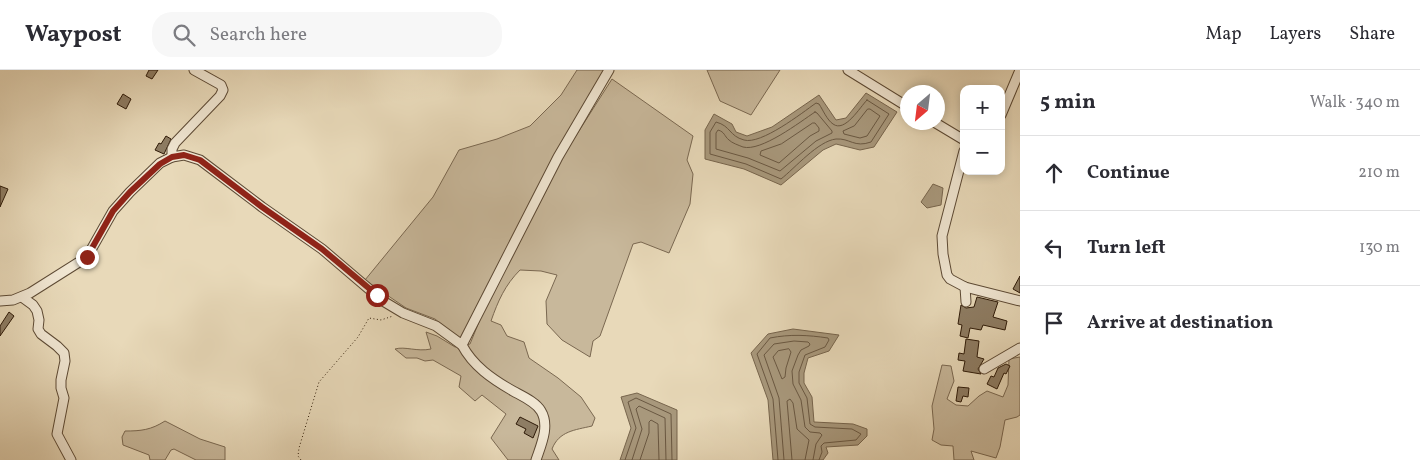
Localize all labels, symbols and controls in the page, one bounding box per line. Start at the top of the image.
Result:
search box [152,12,502,57]
text: Waypost [25,18,122,52]
icon: search [170,21,198,49]
text: Search here [210,22,307,48]
text: Map [1205,22,1241,47]
text: Layers [1269,22,1321,47]
text: Share [1349,22,1395,47]
north arrow [900,85,945,130]
map controls [960,85,1005,175]
button: + [960,85,1005,130]
text: 5 min [1040,88,1096,117]
text: Walk · 340 m [1310,92,1400,114]
button: − [960,130,1005,175]
icon: ahead [1040,159,1068,187]
text: Continue [1087,160,1170,186]
text: 210 m [1358,162,1400,184]
icon: left [1040,234,1068,262]
text: Turn left [1087,235,1166,261]
text: 130 m [1359,237,1400,259]
route end [76,246,99,269]
route start [366,284,389,307]
icon: arrive [1040,309,1068,337]
text: Arrive at destination [1087,310,1273,336]

